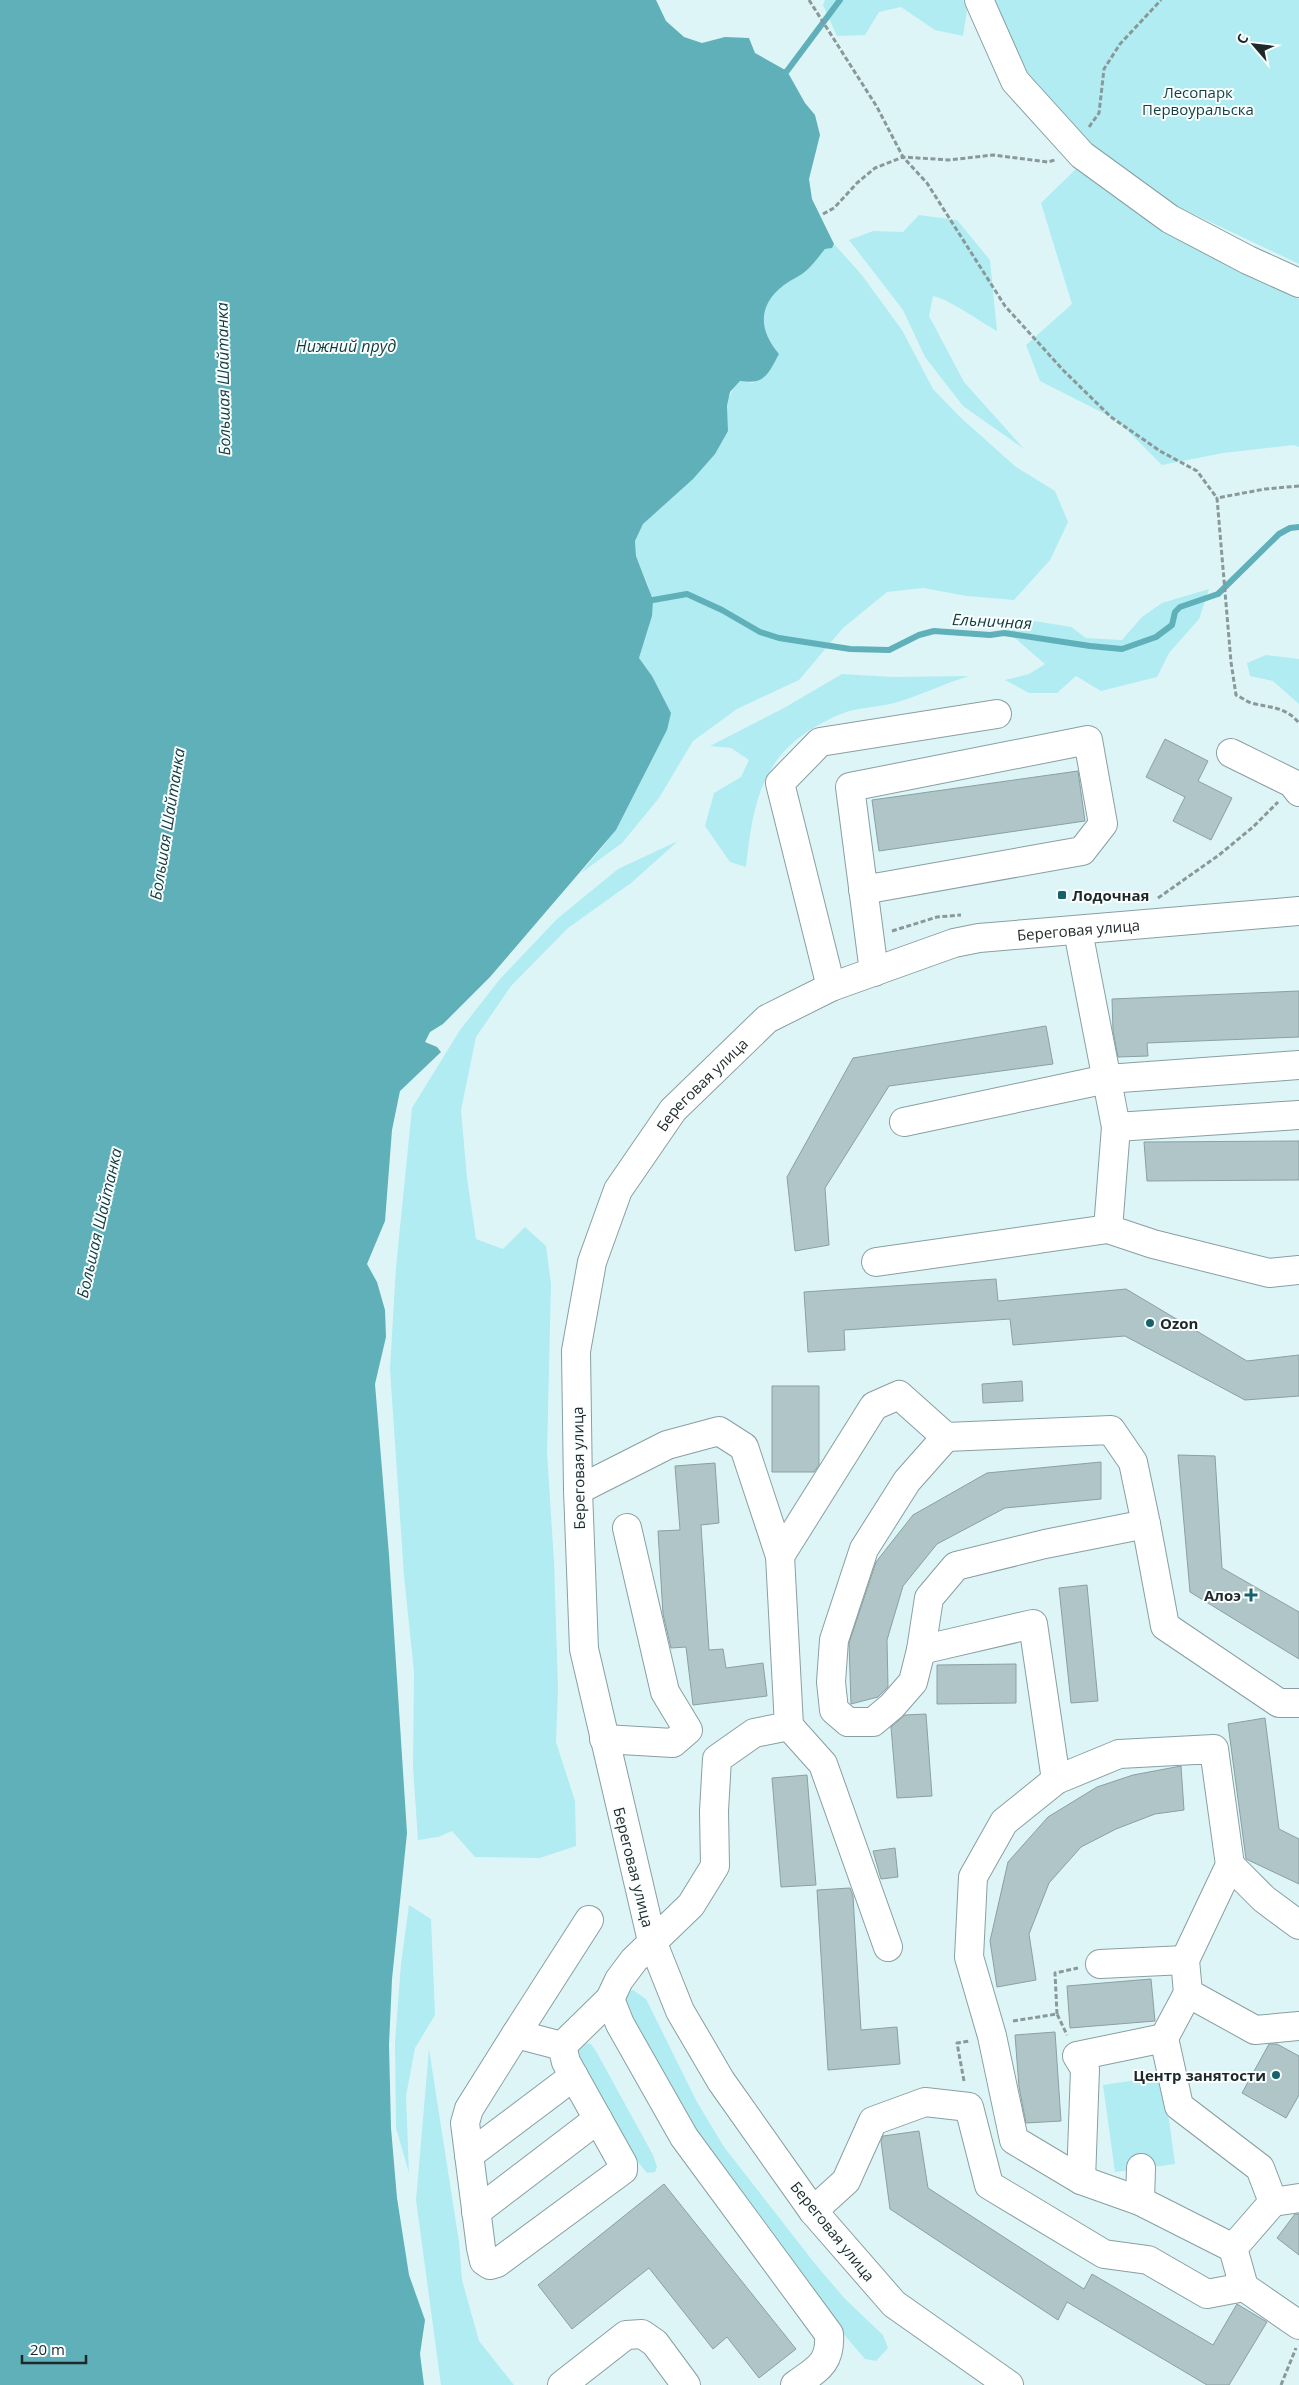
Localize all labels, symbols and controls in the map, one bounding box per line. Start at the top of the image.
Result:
north arrow [1229,20,1279,70]
text: С [1232,30,1253,47]
park label: Лесопарк Первоуральска [1142,82,1254,119]
water label: Большая Шайтанка [211,302,235,456]
water label: Нижний пруд [296,335,396,357]
water label: Ельничная [952,608,1032,634]
water label: Большая Шайтанка [144,747,190,901]
place label: Лодочная [1072,885,1149,905]
marker: Лодочная [1056,889,1068,901]
street label: Береговая улица [1016,914,1141,945]
street label: Береговая улица [651,1033,752,1135]
water label: Большая Шайтанка [71,1146,127,1300]
place label: Ozon [1160,1313,1198,1333]
marker: Ozon [1144,1317,1156,1329]
street label: Береговая улица [567,1406,589,1530]
place label: Алоэ [1204,1585,1241,1605]
marker: Алоэ [1245,1589,1257,1601]
street label: Береговая улица [609,1805,659,1929]
place label: Центр занятости [1133,2065,1266,2085]
marker: Центр занятости [1270,2069,1282,2081]
street label: Береговая улица [786,2177,880,2285]
scale bar [22,2332,86,2364]
text: 20 m [30,2339,65,2359]

